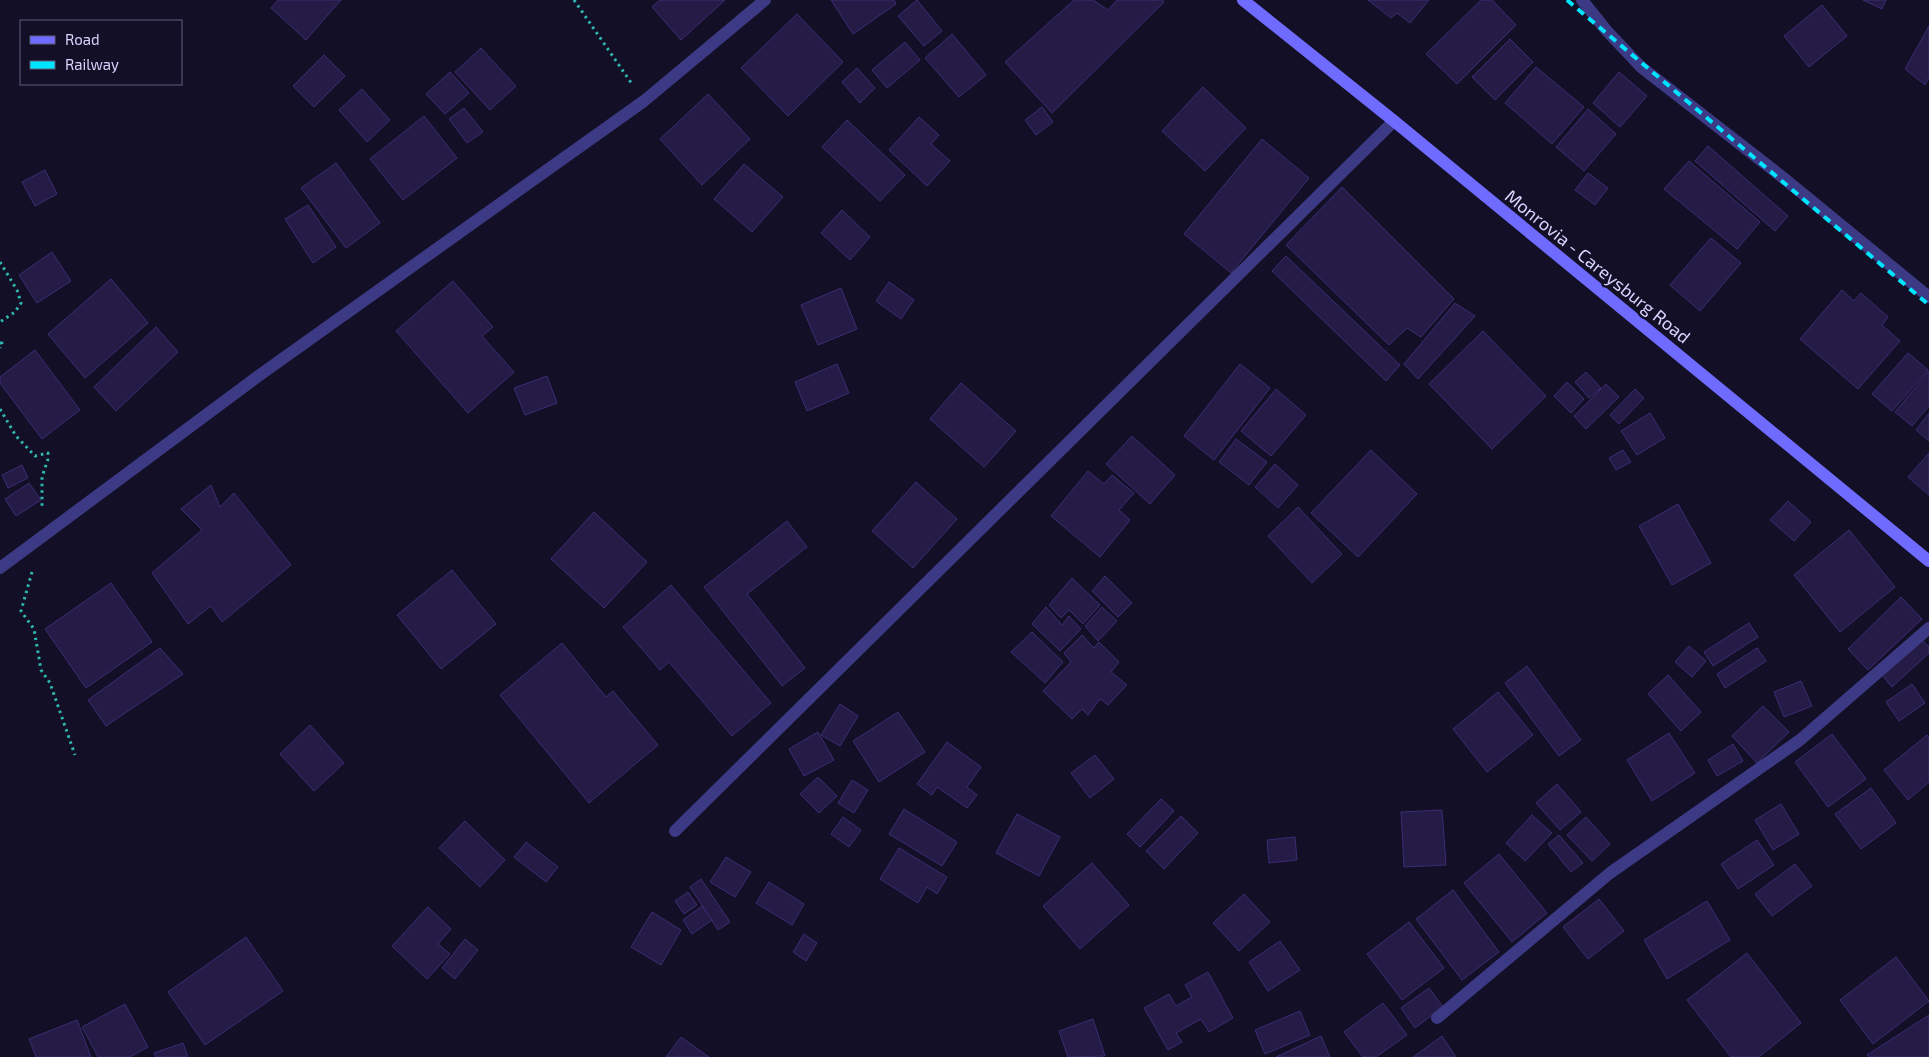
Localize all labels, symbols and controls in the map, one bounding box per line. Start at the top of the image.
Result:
legend [20,20,182,85]
text: Road [65,30,100,48]
text: Railway [65,55,119,73]
street label: Monrovia - Careysburg Road [1501,184,1695,348]

